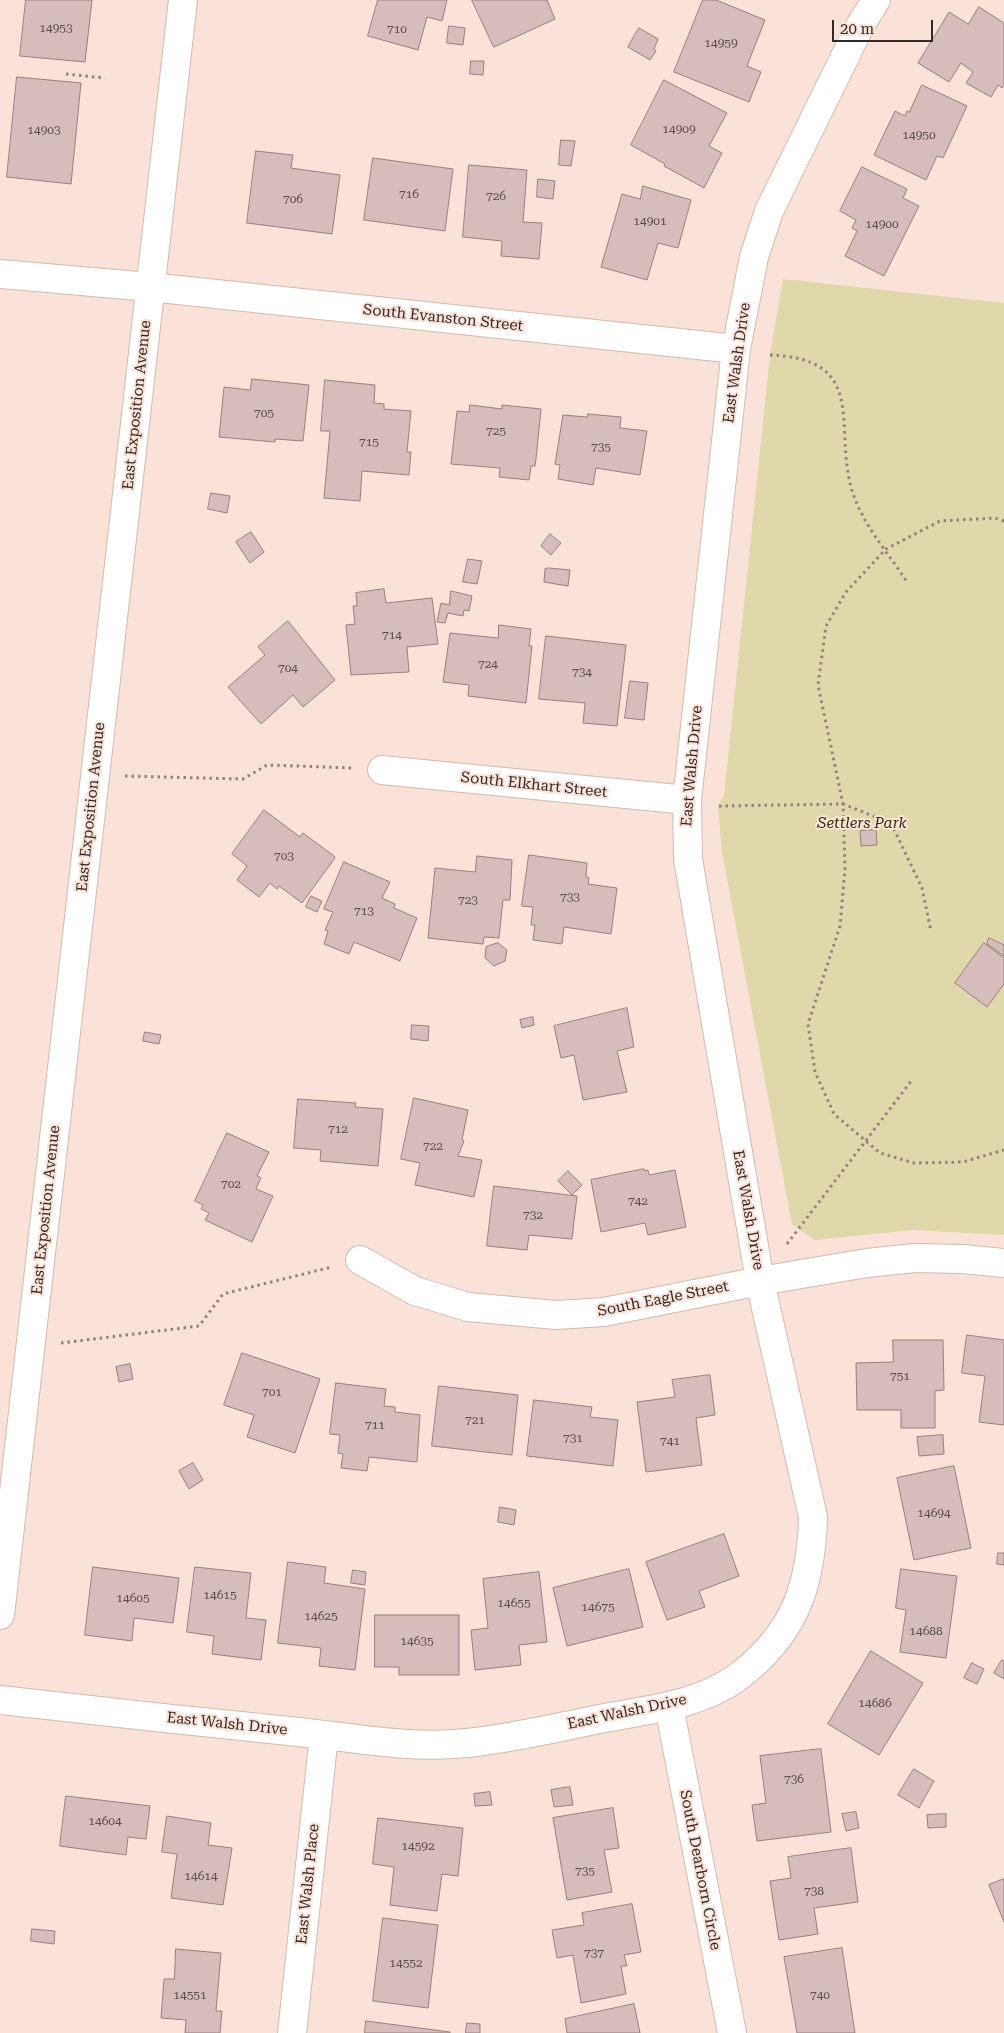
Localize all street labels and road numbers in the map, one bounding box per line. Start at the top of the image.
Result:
street label: South Evanston Street [362,301,524,335]
street label: East Walsh Drive [720,302,754,424]
street label: East Exposition Avenue [119,319,155,491]
street label: East Walsh Drive [678,705,706,827]
street label: East Exposition Avenue [73,721,109,893]
street label: South Elkhart Street [460,768,608,802]
street label: East Exposition Avenue [28,1124,64,1296]
street label: East Walsh Drive [729,1149,767,1271]
street label: South Eagle Street [596,1277,730,1321]
street label: East Walsh Drive [566,1691,688,1733]
street label: East Walsh Drive [166,1709,288,1739]
street label: South Dearborn Circle [676,1788,724,1952]
street label: East Walsh Place [293,1823,323,1945]

